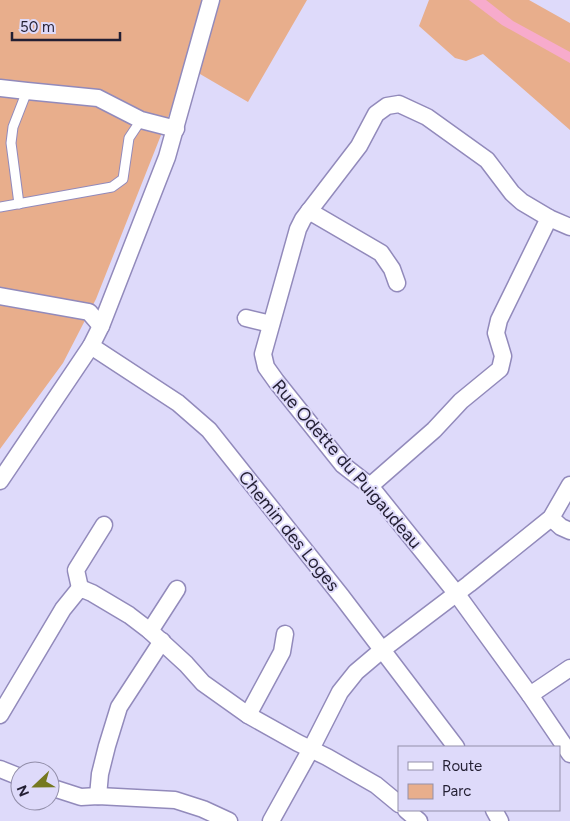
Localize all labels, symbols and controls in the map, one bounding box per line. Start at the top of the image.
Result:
scale bar [12,10,120,42]
text: 50 m [20,18,55,36]
street label: Rue Odette du Puigaudeau [268,375,426,553]
street label: Chemin des Loges [234,466,344,596]
legend [398,746,560,811]
text: Route [442,757,482,775]
north arrow [10,761,60,811]
text: N [14,782,33,799]
text: Parc [442,782,471,800]

